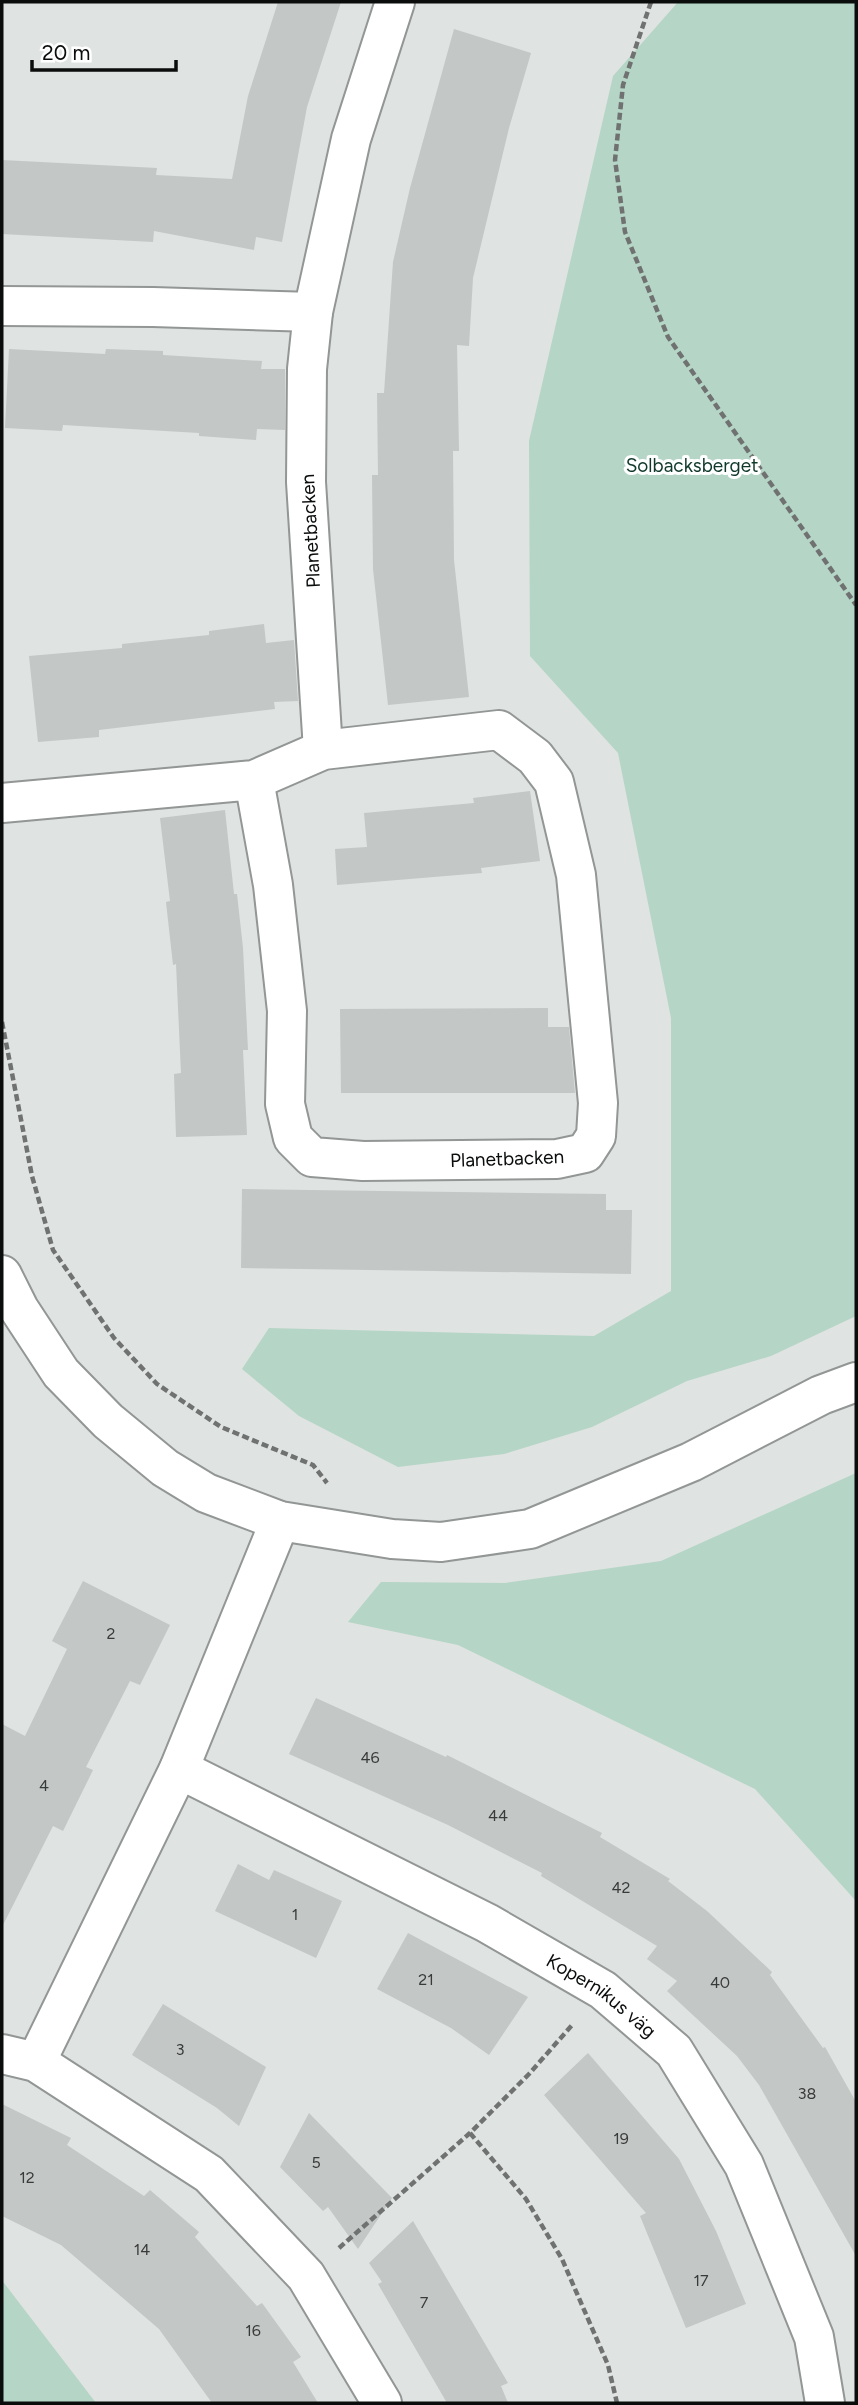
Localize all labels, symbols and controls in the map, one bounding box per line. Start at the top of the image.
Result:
scale bar [32,28,175,72]
text: 20 m [42,40,90,65]
park label: Solbacksberget [626,454,758,477]
street label: Planetbacken [296,473,325,589]
street label: Planetbacken [450,1145,564,1172]
house number: 2 [107,1624,115,1643]
house number: 46 [361,1748,380,1767]
house number: 4 [39,1776,49,1795]
house number: 44 [488,1806,508,1825]
house number: 42 [612,1878,630,1897]
house number: 1 [292,1905,298,1924]
street label: Kopernikus väg [542,1949,661,2042]
house number: 21 [418,1970,434,1989]
house number: 40 [710,1973,730,1992]
house number: 3 [176,2040,184,2059]
house number: 38 [798,2084,816,2103]
house number: 19 [613,2129,629,2148]
house number: 5 [311,2153,321,2172]
house number: 12 [19,2168,35,2187]
house number: 14 [134,2240,150,2259]
house number: 17 [693,2271,709,2290]
house number: 7 [420,2293,429,2312]
house number: 16 [245,2321,261,2340]

